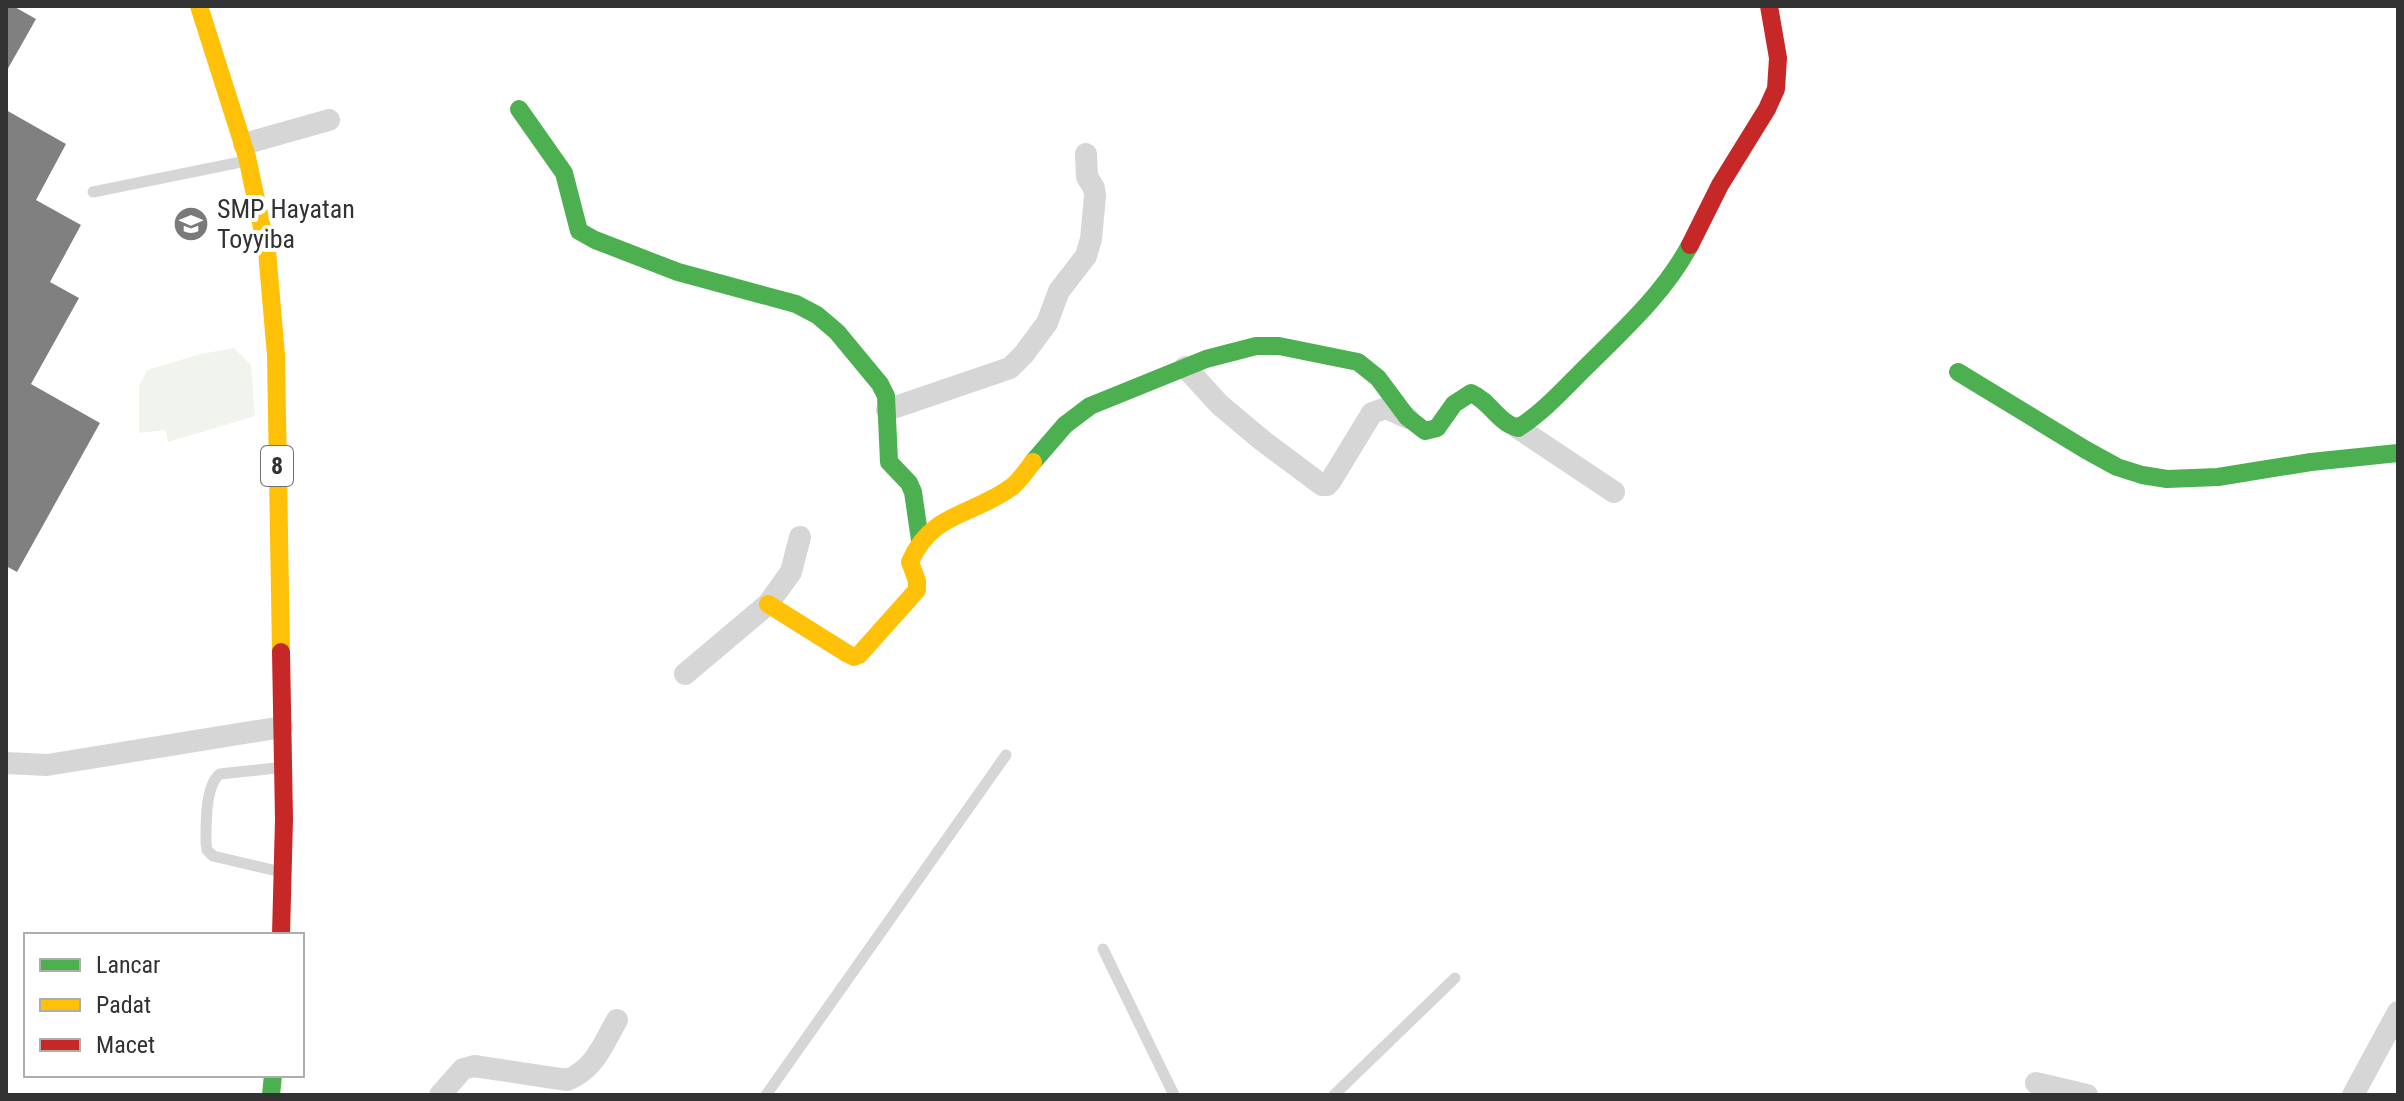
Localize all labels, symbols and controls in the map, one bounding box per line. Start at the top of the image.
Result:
place label: SMP Hayatan Toyyiba [217,194,355,254]
school or university icon: SMP Hayatan Toyyiba [172,205,210,243]
road number: 8 [261,446,293,486]
legend [24,933,304,1077]
text: Lancar [96,951,160,979]
text: Padat [96,991,151,1019]
text: Macet [96,1031,155,1059]

